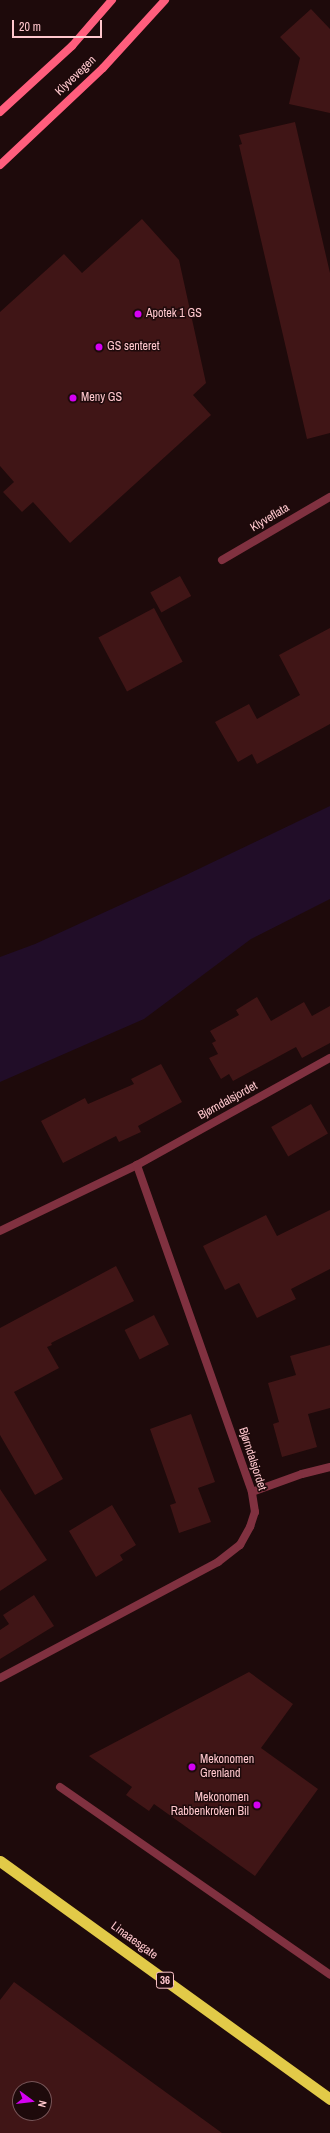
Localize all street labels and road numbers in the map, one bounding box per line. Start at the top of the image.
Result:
street label: Klyvevegen [53,53,99,99]
street label: Klyveflata [248,501,292,535]
street label: Bjørndalsjordet [196,1079,260,1123]
street label: Bjørndalsjordet [235,1426,269,1492]
street label: Linaaesgate [108,1919,160,1963]
road number: 36 [155,1971,175,1989]

